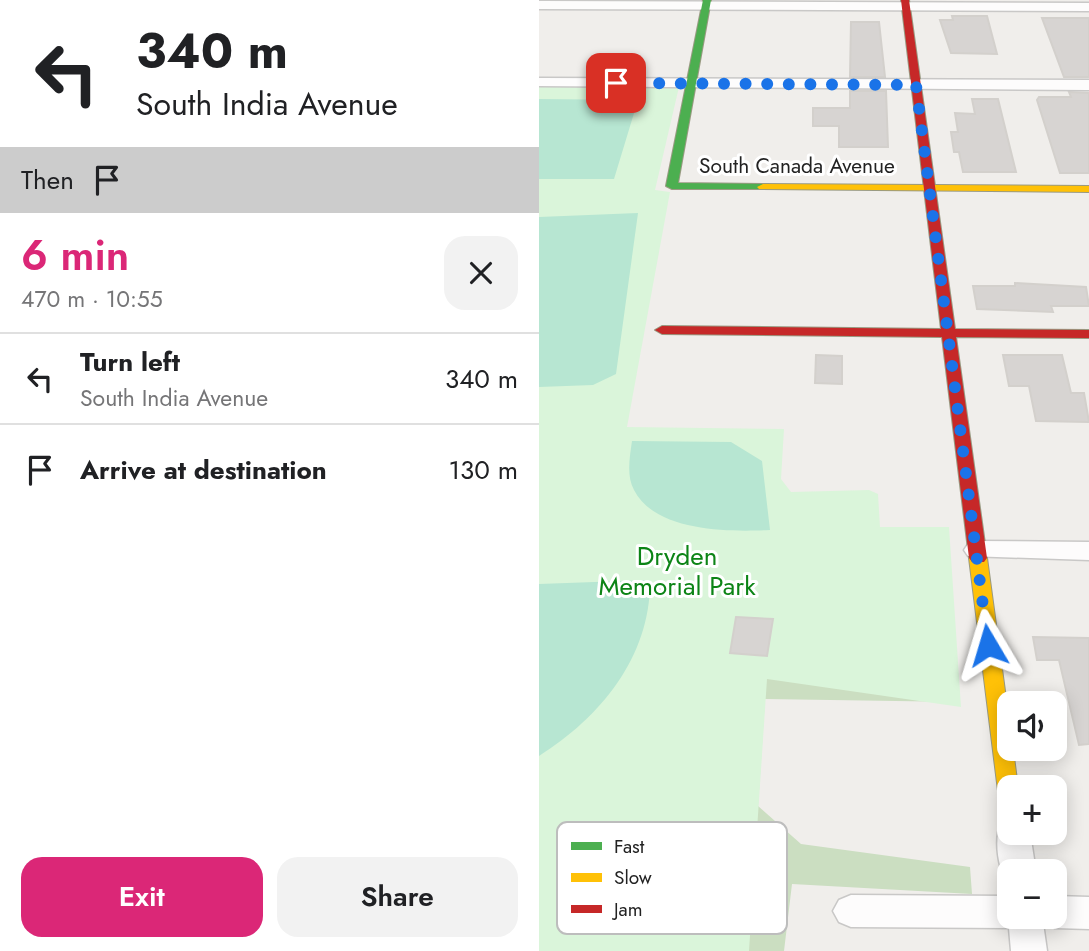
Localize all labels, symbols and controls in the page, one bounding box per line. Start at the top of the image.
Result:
text: 340 m [136,16,288,86]
icon: left [21,28,112,119]
pin [586,53,646,113]
icon: arrive [597,64,635,102]
text: South India Avenue [136,81,398,127]
street label: South Canada Avenue [699,151,895,181]
text: Then [21,161,74,199]
icon: arrive [88,161,126,199]
text: 6 min [21,225,129,286]
button: close [444,236,518,310]
text: 470 m · 10:55 [21,282,163,316]
text: Turn left [80,343,180,381]
icon: left [21,360,59,398]
text: 340 m [445,360,518,398]
text: South India Avenue [80,381,268,415]
icon: arrive [21,451,59,489]
text: Arrive at destination [80,451,327,489]
text: 130 m [448,451,518,489]
park label: Dryden Memorial Park [598,537,756,605]
position arrow [951,608,1025,682]
map controls [997,691,1067,929]
button: sound [997,691,1067,761]
button: + [997,775,1067,845]
legend [557,822,787,934]
text: Fast [614,833,645,860]
button: Exit [21,857,263,937]
button: Share [277,857,518,937]
button: − [997,859,1067,929]
text: Slow [614,864,652,891]
text: Jam [611,896,643,923]

